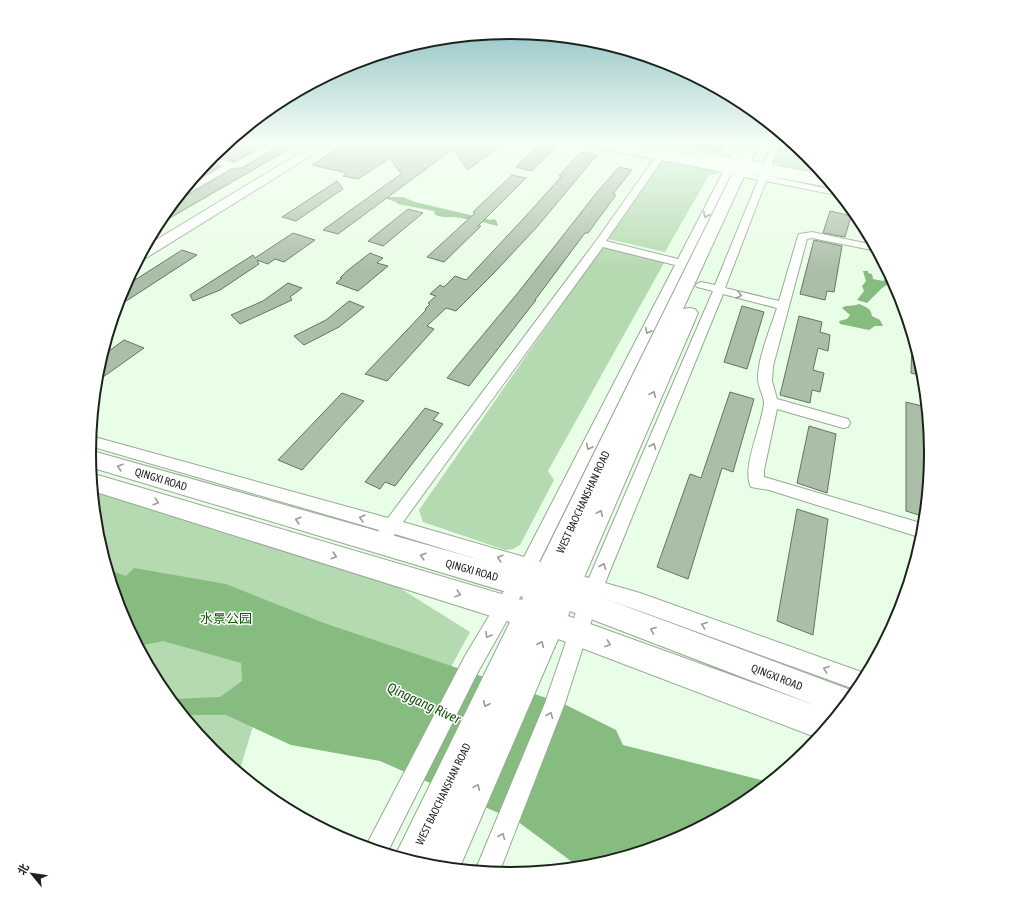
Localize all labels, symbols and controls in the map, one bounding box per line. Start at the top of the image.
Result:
one-way arrow [703,210,711,218]
one-way arrow [736,290,742,298]
one-way arrow [645,327,653,334]
one-way arrow [648,391,656,399]
one-way arrow [586,443,594,450]
one-way arrow [648,443,656,451]
street label: WEST BAOCHANSHAN ROAD [554,449,612,555]
one-way arrow [117,463,123,471]
street label: QINGXI ROAD [133,465,189,493]
one-way arrow [152,497,159,506]
one-way arrow [595,510,603,518]
one-way arrow [359,514,366,523]
one-way arrow [295,516,302,525]
one-way arrow [330,551,337,560]
one-way arrow [420,552,427,561]
one-way arrow [497,554,504,563]
street label: QINGXI ROAD [444,557,500,583]
one-way arrow [598,563,606,571]
one-way arrow [455,589,462,598]
park label: 水景公园 [200,611,252,626]
one-way arrow [700,621,707,629]
one-way arrow [650,626,657,634]
one-way arrow [486,631,493,638]
one-way arrow [605,639,612,647]
one-way arrow [536,641,544,649]
street label: QINGXI ROAD [750,662,804,692]
one-way arrow [823,665,830,673]
water label: Qinggang River [385,679,464,727]
one-way arrow [483,700,491,708]
one-way arrow [546,712,554,719]
street label: WEST BAOCHANSHAN ROAD [413,741,473,847]
one-way arrow [472,784,480,792]
one-way arrow [497,832,505,839]
north arrow [12,854,52,894]
text: 北 [15,861,31,877]

